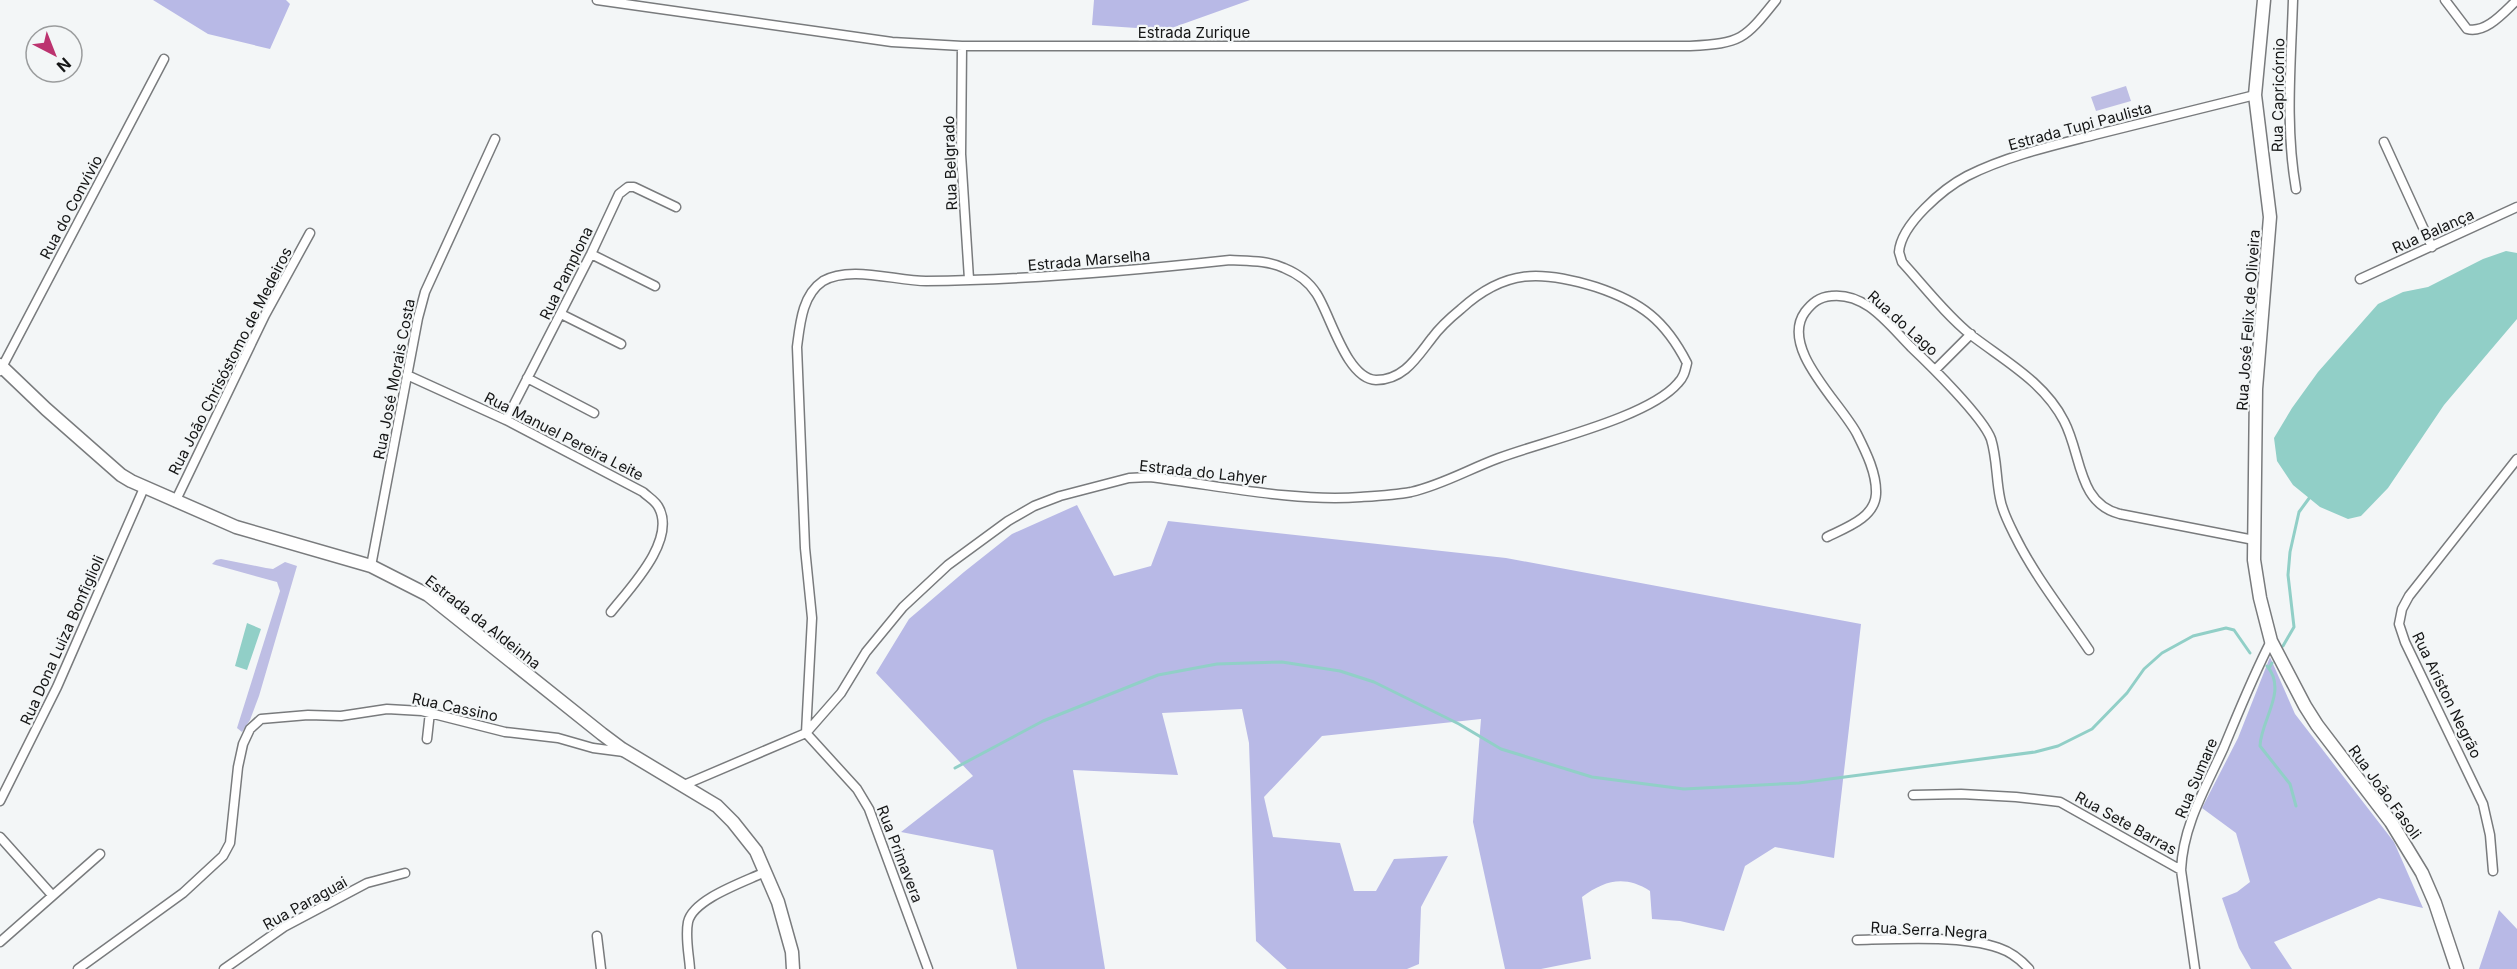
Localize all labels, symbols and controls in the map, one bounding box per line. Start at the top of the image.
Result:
street label: Estrada Zurique [1138,23,1250,42]
north arrow [24,24,84,84]
street label: Rua Capricórnio [2268,38,2288,152]
text: N [53,54,75,77]
street label: Estrada Tupi Paulista [2006,98,2154,154]
street label: Rua Belgrado [939,115,961,211]
street label: Rua do Convívio [36,152,106,262]
street label: Rua Balança [2389,205,2477,257]
street label: Rua Pamplona [535,223,597,323]
street label: Rua José Felix de Oliveira [2232,229,2264,411]
street label: Rua João Chrisóstomo de Medeiros [164,244,296,478]
street label: Estrada Marselha [1027,245,1151,275]
street label: Rua do Lago [1864,286,1942,360]
street label: Rua José Morais Costa [369,297,419,461]
street label: Rua Manuel Pereira Leite [481,388,647,484]
street label: Estrada do Lahyer [1138,456,1268,488]
street label: Rua Dona Luiza Bonfiglioli [16,552,108,728]
street label: Estrada da Aldeinha [421,571,545,673]
street label: Rua Ariston Negrão [2408,629,2486,761]
street label: Rua Cassino [410,689,500,725]
street label: Rua Sumare [2171,735,2221,821]
street label: Rua João Fasoli [2345,741,2425,843]
street label: Rua Sete Barras [2072,787,2180,859]
street label: Rua Primavera [873,803,927,905]
street label: Rua Paraguai [260,872,350,934]
street label: Rua Serra Negra [1870,917,1988,943]

